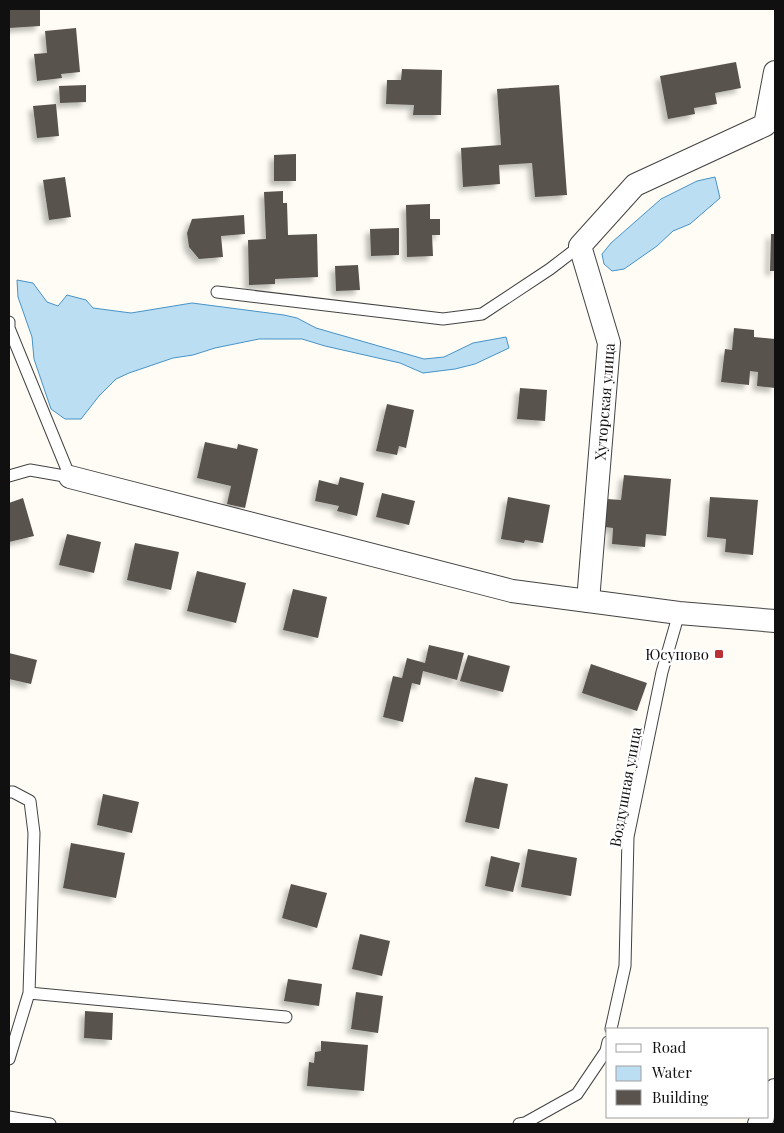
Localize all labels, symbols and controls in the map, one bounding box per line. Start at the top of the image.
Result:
street label: Хуторская улица [589,342,619,461]
place label: Юсупово [645,644,709,664]
marker: Юсупово [713,648,725,660]
street label: Воздушная улица [605,725,645,849]
legend [606,1028,769,1118]
text: Road [652,1037,686,1057]
text: Water [651,1062,692,1082]
text: Building [652,1087,709,1107]

